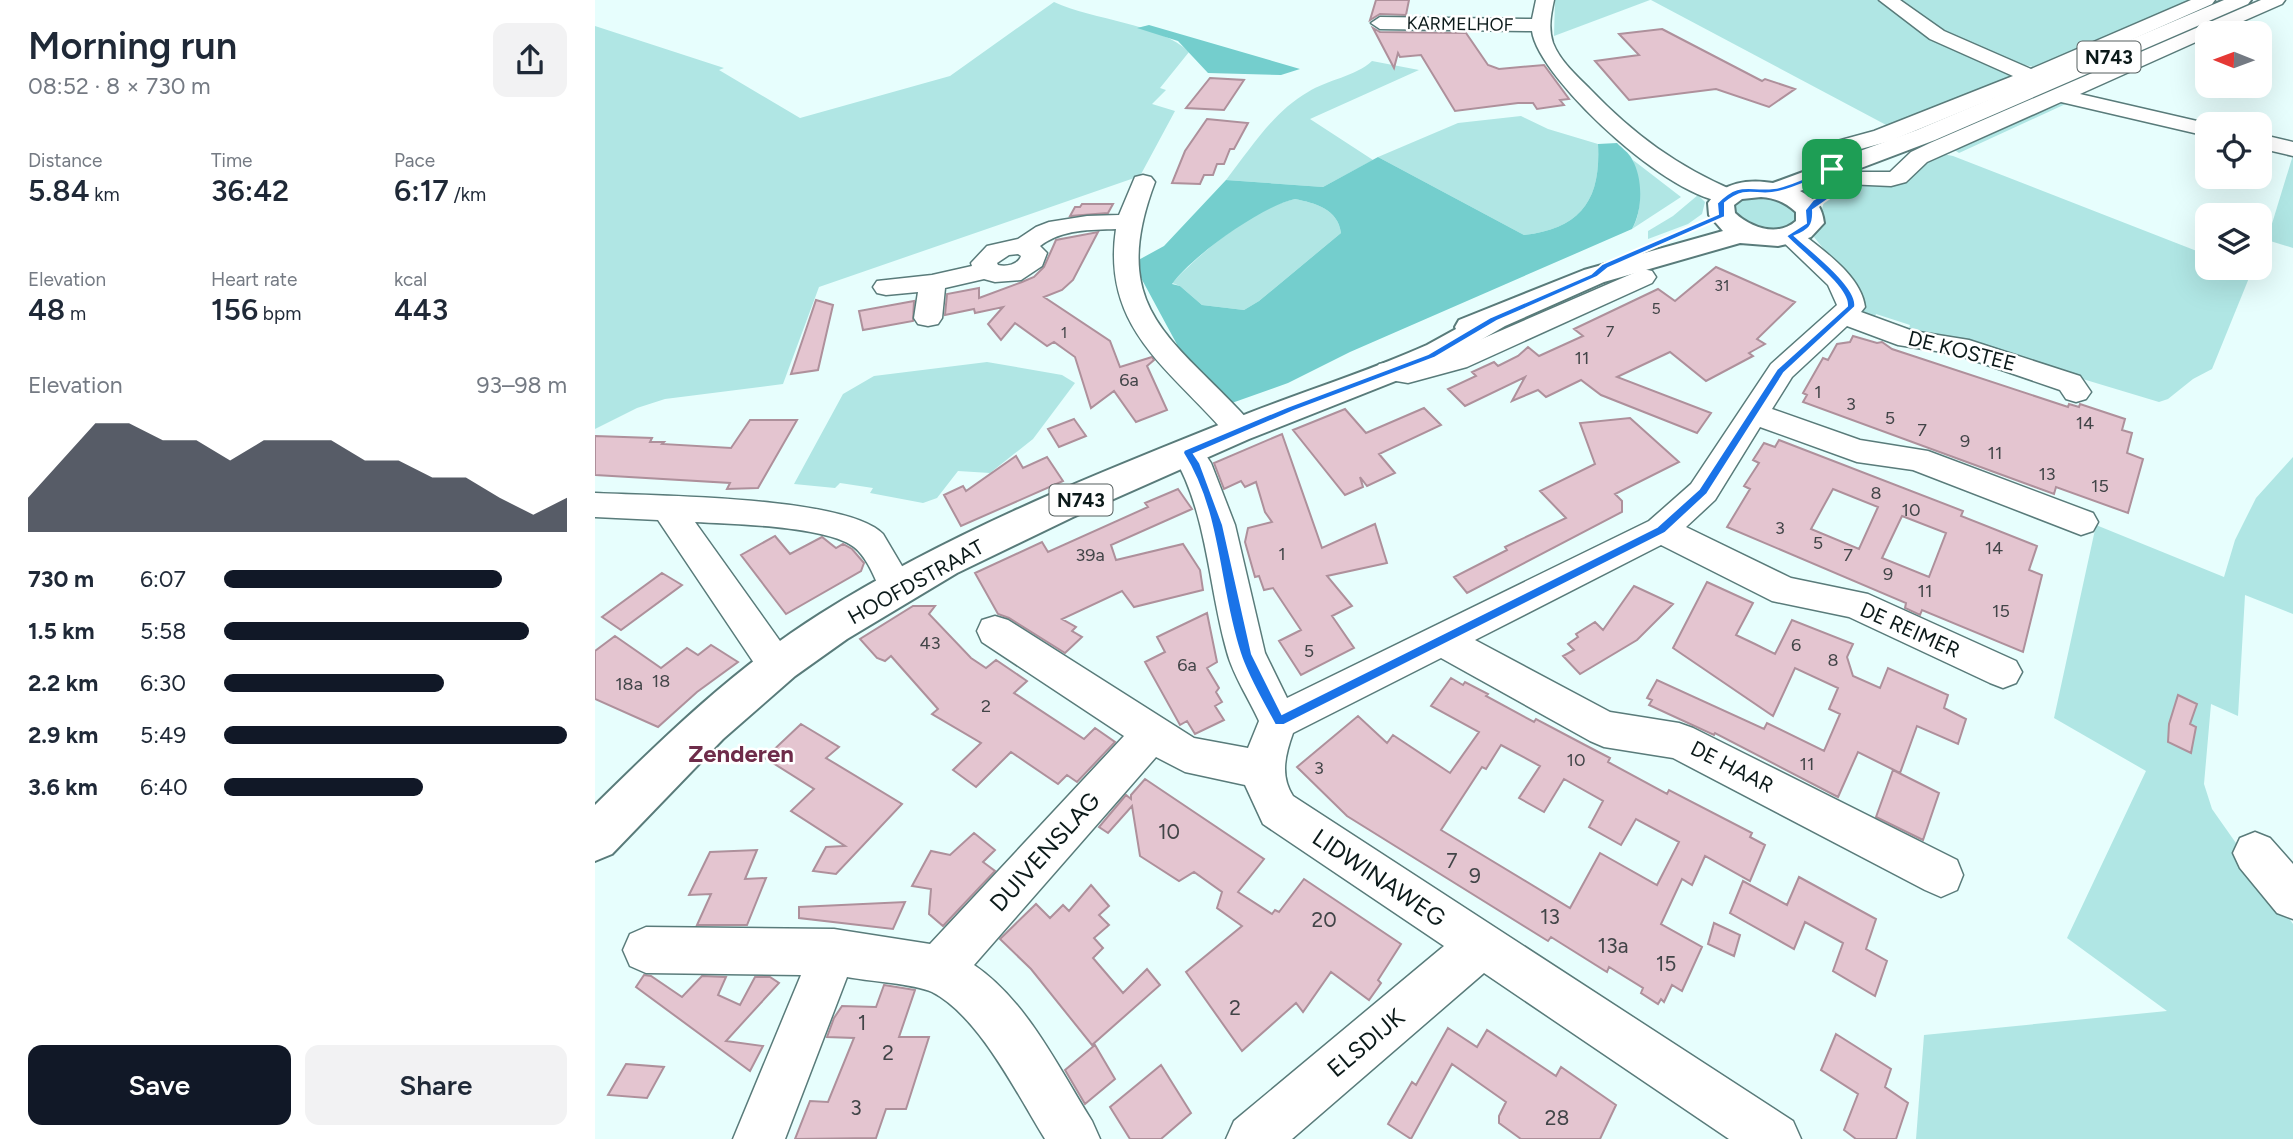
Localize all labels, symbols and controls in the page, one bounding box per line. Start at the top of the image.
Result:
street label: KARMELHOF [1406,12,1514,36]
north arrow [2195,21,2271,98]
map controls [2195,21,2272,280]
text: Morning run [28,23,237,69]
button: share [493,23,567,97]
road number: N743 [2077,41,2141,72]
text: 08:52 · 8 × 730 m [28,72,211,100]
button: locate [2195,112,2272,189]
pin [1802,139,1862,199]
text: Distance [28,149,102,172]
text: Time [211,149,252,172]
text: Pace [394,149,435,172]
icon: arrive [1813,150,1851,188]
text: 5.84 [28,172,90,209]
text: 36:42 [211,172,289,209]
text: 6:17 [394,172,449,209]
text: km [90,183,120,206]
text: /km [449,183,486,206]
button: layers [2195,203,2272,280]
text: Elevation [28,268,106,291]
text: Heart rate [211,268,297,291]
text: kcal [394,268,427,291]
house number: 31 [1714,276,1730,295]
text: 48 [28,291,65,328]
text: 156 [211,291,258,328]
text: 443 [394,291,448,328]
house number: 5 [1651,299,1661,318]
text: m [65,302,86,325]
text: bpm [258,302,301,325]
house number: 7 [1606,322,1615,341]
house number: 1 [1061,323,1067,342]
street label: DE KOSTEE [1905,325,2019,376]
house number: 11 [1575,347,1589,369]
house number: 6a [1119,369,1139,391]
text: Elevation [28,371,123,399]
text: 93–98 m [476,371,567,399]
house number: 1 [1814,381,1822,403]
house number: 3 [1846,393,1856,415]
house number: 5 [1885,407,1895,429]
house number: 14 [2076,412,2094,434]
house number: 7 [1917,419,1927,441]
house number: 9 [1960,430,1970,452]
house number: 11 [1988,442,2002,464]
house number: 13 [2038,463,2056,485]
house number: 15 [2091,475,2109,497]
house number: 8 [1870,482,1882,504]
road number: N743 [1049,485,1113,516]
house number: 10 [1902,499,1920,521]
house number: 3 [1775,517,1785,539]
house number: 5 [1813,532,1823,554]
street label: HOOFDSTRAAT [843,534,988,629]
house number: 14 [1985,537,2003,559]
house number: 1 [1278,543,1286,565]
house number: 39a [1075,544,1105,566]
house number: 7 [1843,544,1853,566]
house number: 9 [1883,563,1893,585]
text: 730 m [28,565,94,593]
text: 6:07 [140,565,186,593]
house number: 11 [1918,580,1932,602]
street label: DE REIMER [1856,596,1964,663]
house number: 15 [1992,600,2010,622]
text: 1.5 km [28,617,95,645]
text: 5:58 [140,617,186,645]
house number: 43 [920,632,940,654]
house number: 6 [1791,634,1801,656]
house number: 5 [1304,640,1314,662]
house number: 8 [1827,649,1839,671]
house number: 6a [1177,654,1197,676]
text: 2.2 km [28,669,98,697]
text: 6:30 [140,669,186,697]
house number: 18 [652,670,670,692]
house number: 18a [615,673,643,695]
house number: 2 [981,695,991,717]
text: 2.9 km [28,721,98,749]
text: 5:49 [140,721,186,749]
street label: DE HAAR [1687,735,1778,798]
district label: Zenderen [688,739,794,768]
house number: 10 [1567,749,1585,771]
house number: 11 [1800,753,1814,775]
house number: 3 [1314,757,1324,779]
text: 3.6 km [28,773,98,801]
text: 6:40 [140,773,188,801]
street label: DUIVENSLAG [983,786,1106,917]
house number: 10 [1158,819,1180,844]
street label: LIDWINAWEG [1307,822,1451,933]
house number: 7 [1446,848,1458,873]
house number: 9 [1469,863,1481,888]
house number: 13 [1540,904,1560,929]
house number: 20 [1311,907,1337,932]
house number: 13a [1598,933,1628,958]
house number: 15 [1656,951,1676,976]
house number: 2 [1229,995,1241,1020]
street label: ELSDIJK [1321,1002,1410,1083]
house number: 1 [858,1010,866,1035]
house number: 2 [882,1040,894,1065]
button: Save [28,1045,291,1125]
button: Share [305,1045,567,1125]
house number: 3 [850,1095,862,1120]
house number: 28 [1545,1105,1569,1130]

